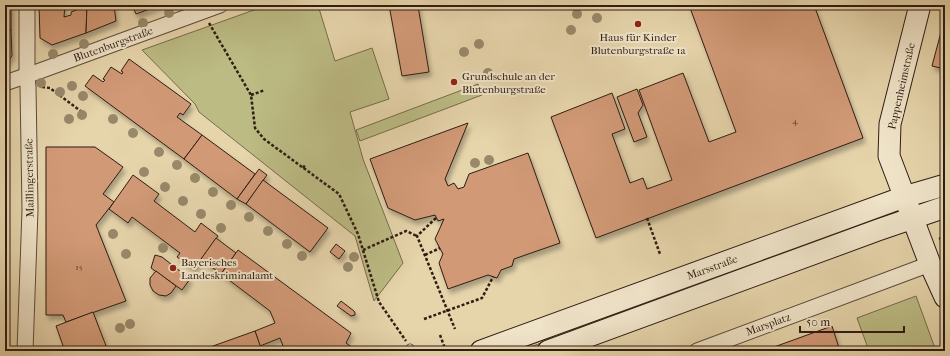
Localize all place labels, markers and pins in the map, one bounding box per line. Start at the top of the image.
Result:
marker: Haus für Kinder Blutenburgstraße 1a [633,19,643,29]
place label: Haus für Kinder Blutenburgstraße 1a [590,31,686,57]
place label: Grundschule an der Blutenburgstraße [462,70,555,96]
marker: Grundschule an der Blutenburgstraße [449,77,459,87]
place label: Bayerisches Landeskriminalamt [181,256,273,282]
marker: Bayerisches Landeskriminalamt [168,263,178,273]

